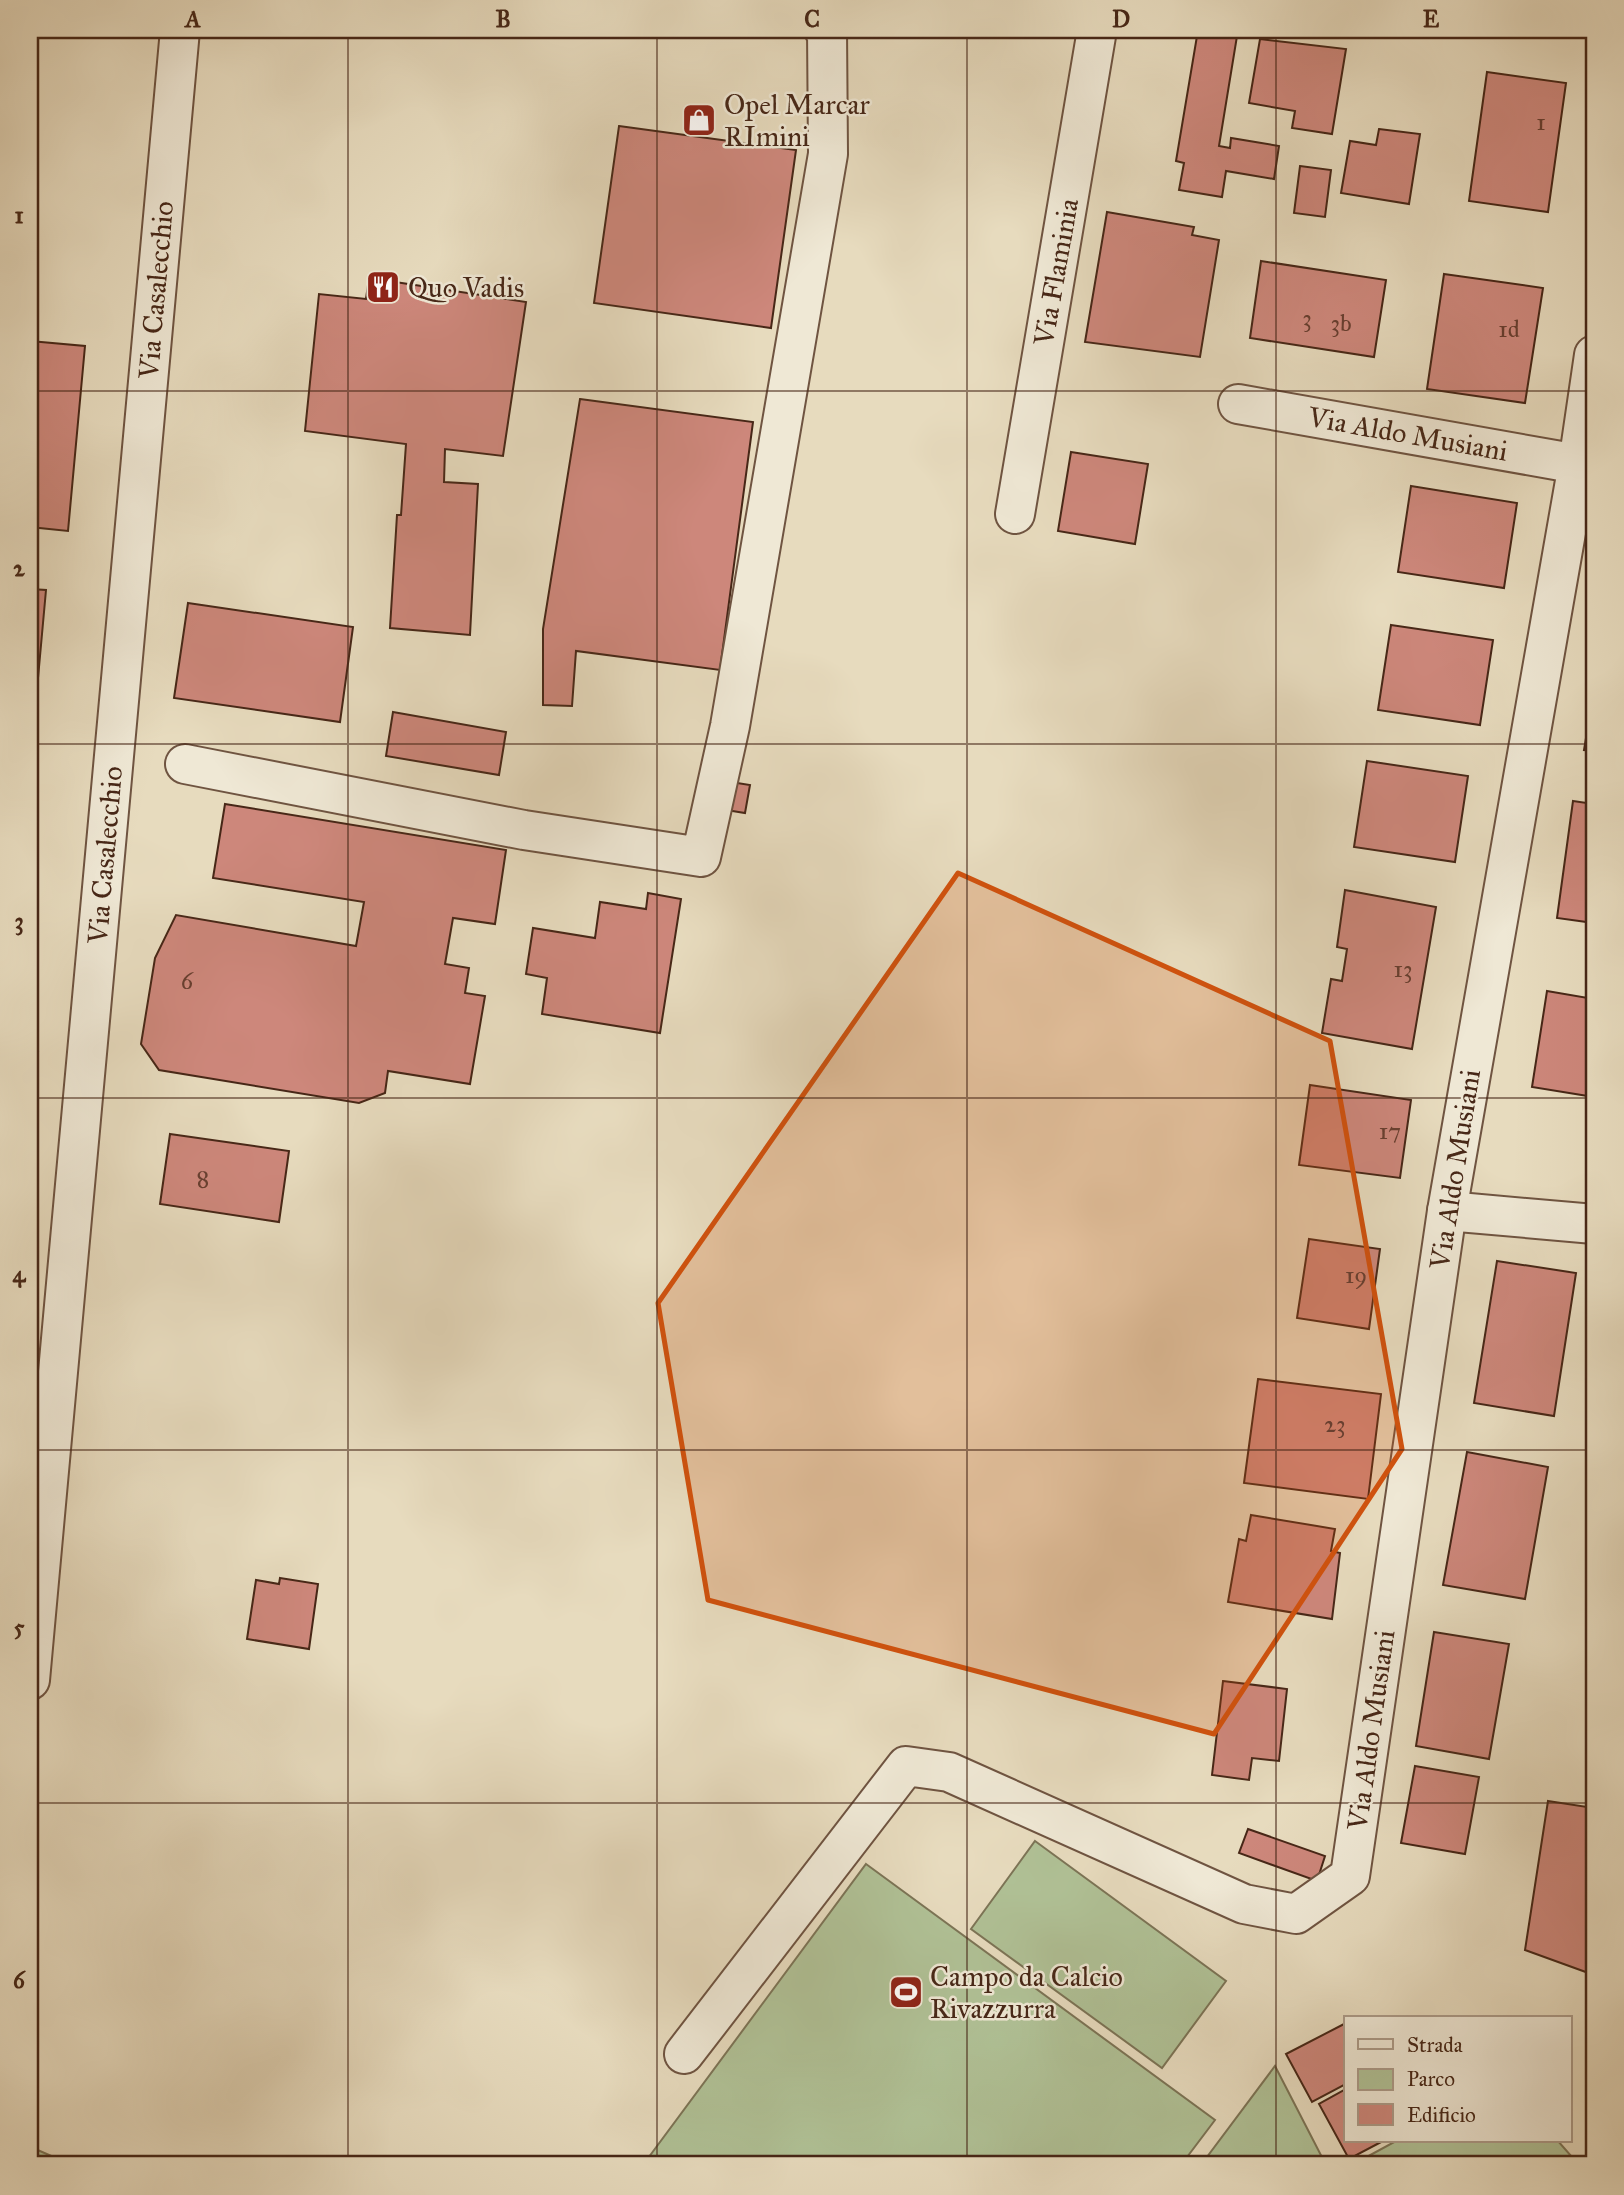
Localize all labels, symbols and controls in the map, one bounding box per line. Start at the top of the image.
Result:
text: A [183,5,201,33]
text: B [495,5,511,33]
text: C [804,5,820,33]
text: D [1112,5,1130,33]
text: E [1423,5,1440,33]
place label: Opel Marcar RImini [724,87,870,154]
shop icon: Opel Marcar RImini [680,101,718,139]
house number: 1 [1536,107,1546,137]
street label: Via Flaminia [1026,196,1086,349]
street label: Via Casalecchio [131,200,181,381]
text: 1 [14,201,24,229]
restaurant icon: Quo Vadis [364,268,402,306]
place label: Quo Vadis [408,270,524,305]
house number: 3 [1302,303,1312,333]
house number: 3b [1330,308,1352,338]
house number: 1d [1498,314,1520,344]
street label: Via Aldo Musiani [1305,399,1511,469]
text: 2 [13,554,25,582]
street label: Via Casalecchio [80,765,130,946]
text: 3 [14,907,24,936]
house number: 13 [1393,954,1413,984]
house number: 6 [181,966,194,996]
street label: Via Aldo Musiani [1422,1066,1488,1272]
house number: 17 [1379,1116,1401,1146]
house number: 8 [197,1164,209,1194]
text: 4 [13,1260,27,1288]
house number: 19 [1345,1260,1367,1290]
house number: 23 [1324,1409,1346,1439]
text: 5 [14,1613,25,1641]
street label: Via Aldo Musiani [1339,1627,1402,1833]
place label: Campo da Calcio Rivazzurra [930,1959,1123,2026]
text: 6 [13,1966,26,1994]
sports icon: Campo da Calcio Rivazzurra [887,1973,925,2011]
legend [1344,2016,1572,2142]
text: Strada [1407,2032,1463,2058]
text: Parco [1407,2066,1455,2092]
text: Edificio [1407,2102,1476,2128]

